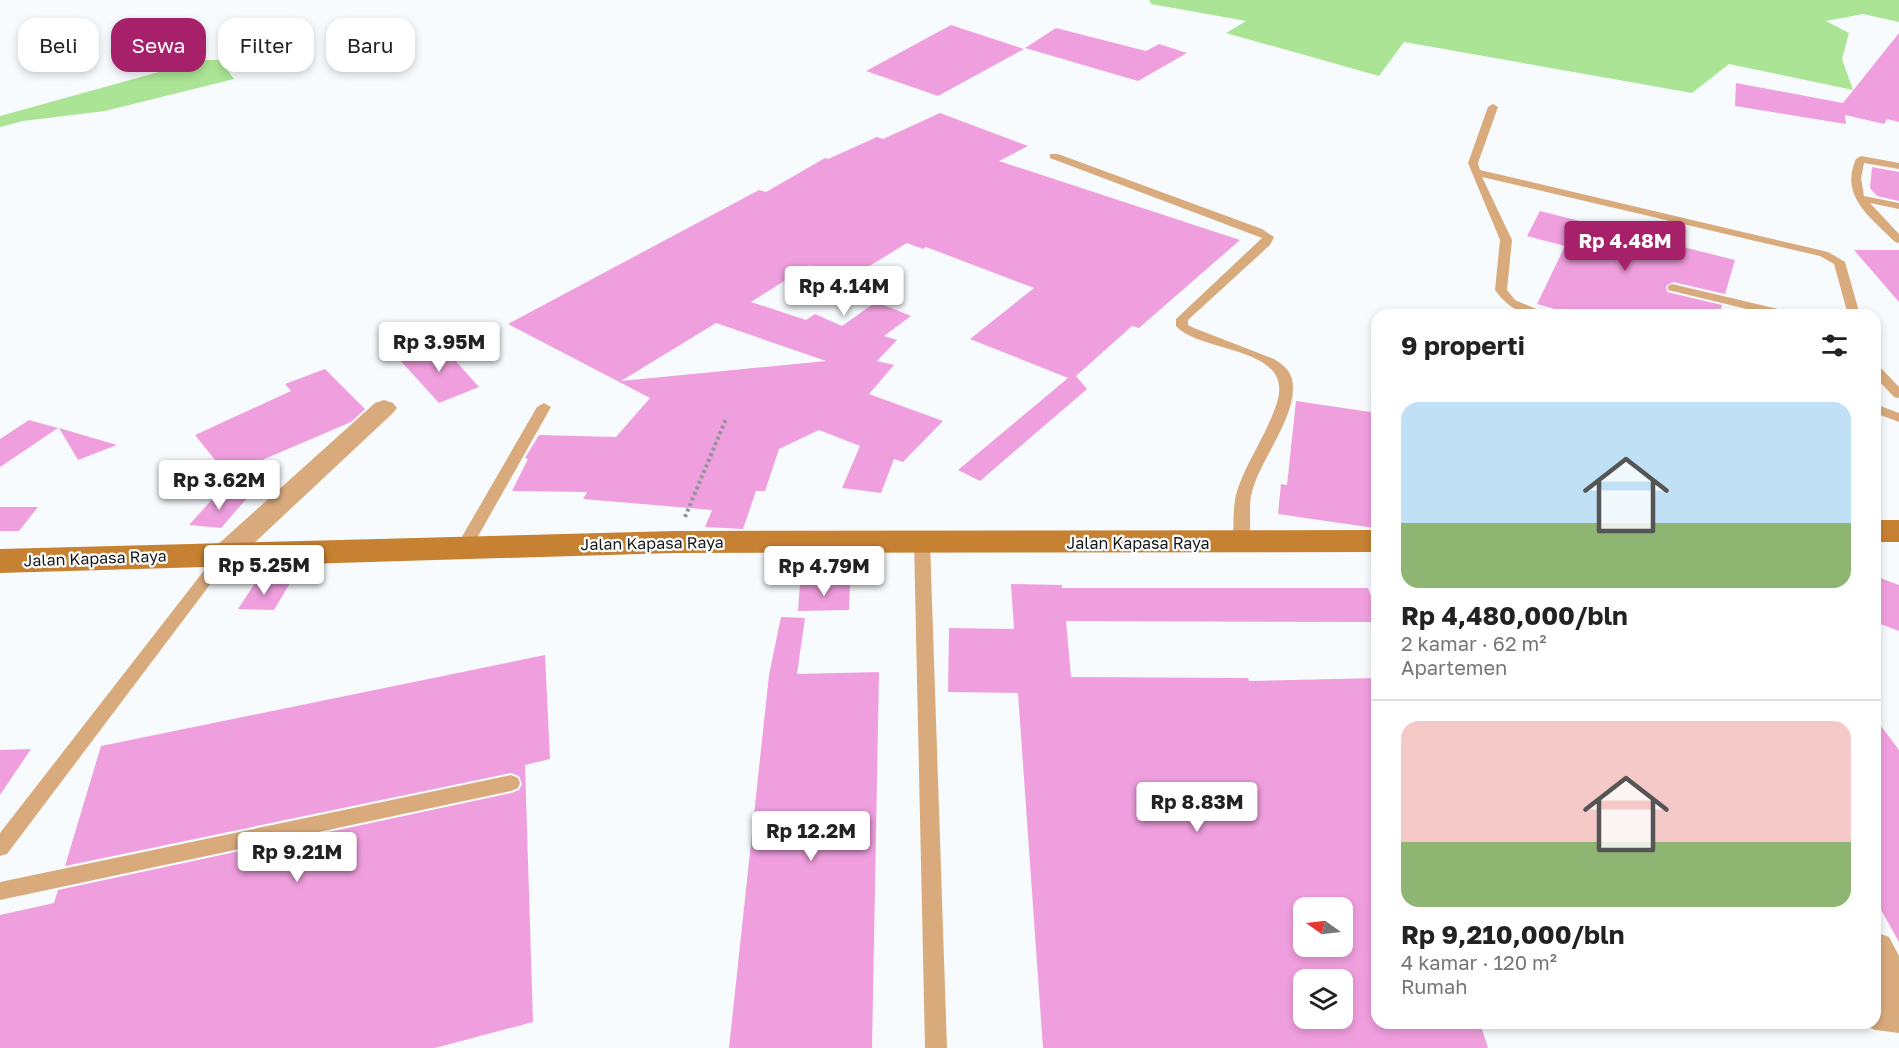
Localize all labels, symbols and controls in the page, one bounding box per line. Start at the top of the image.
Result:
chip: Beli [18,18,99,72]
chip: Sewa [111,18,206,72]
chip: Filter [218,18,314,72]
chip: Baru [326,18,415,72]
pin: Rp 4.48M [1563,221,1687,272]
text: Rp 4.48M [1578,228,1672,252]
pin: Rp 4.14M [782,266,906,317]
text: Rp 4.14M [799,273,889,297]
pin: Rp 3.95M [377,322,501,373]
text: Rp 3.95M [393,329,485,353]
icon: filters [1818,329,1851,362]
text: 9 properti [1401,330,1525,361]
icon: home [1572,441,1680,549]
pin: Rp 3.62M [157,460,281,511]
text: Rp 3.62M [173,467,265,491]
street label: Jalan Kapasa Raya [580,532,724,554]
street label: Jalan Kapasa Raya [1066,533,1210,553]
pin: Rp 5.25M [202,545,326,596]
street label: Jalan Kapasa Raya [23,546,167,570]
pin: Rp 4.79M [762,546,886,597]
text: Rp 5.25M [218,552,310,576]
text: Rp 4.79M [778,553,870,577]
text: Rp 4,480,000/bln [1401,600,1628,631]
text: 2 kamar · 62 m² [1401,631,1546,655]
text: Apartemen [1401,655,1507,679]
icon: home [1572,760,1680,868]
pin: Rp 8.83M [1135,782,1259,833]
text: Rp 8.83M [1150,789,1244,813]
pin: Rp 12.2M [749,811,873,862]
text: Rp 12.2M [766,818,856,842]
pin: Rp 9.21M [235,832,359,883]
text: Rp 9.21M [252,839,342,863]
north arrow [1293,897,1353,957]
map controls [1293,897,1353,1029]
text: Rp 9,210,000/bln [1401,919,1624,950]
text: 4 kamar · 120 m² [1401,950,1557,974]
button: layers [1293,969,1353,1029]
text: Rumah [1401,974,1468,998]

